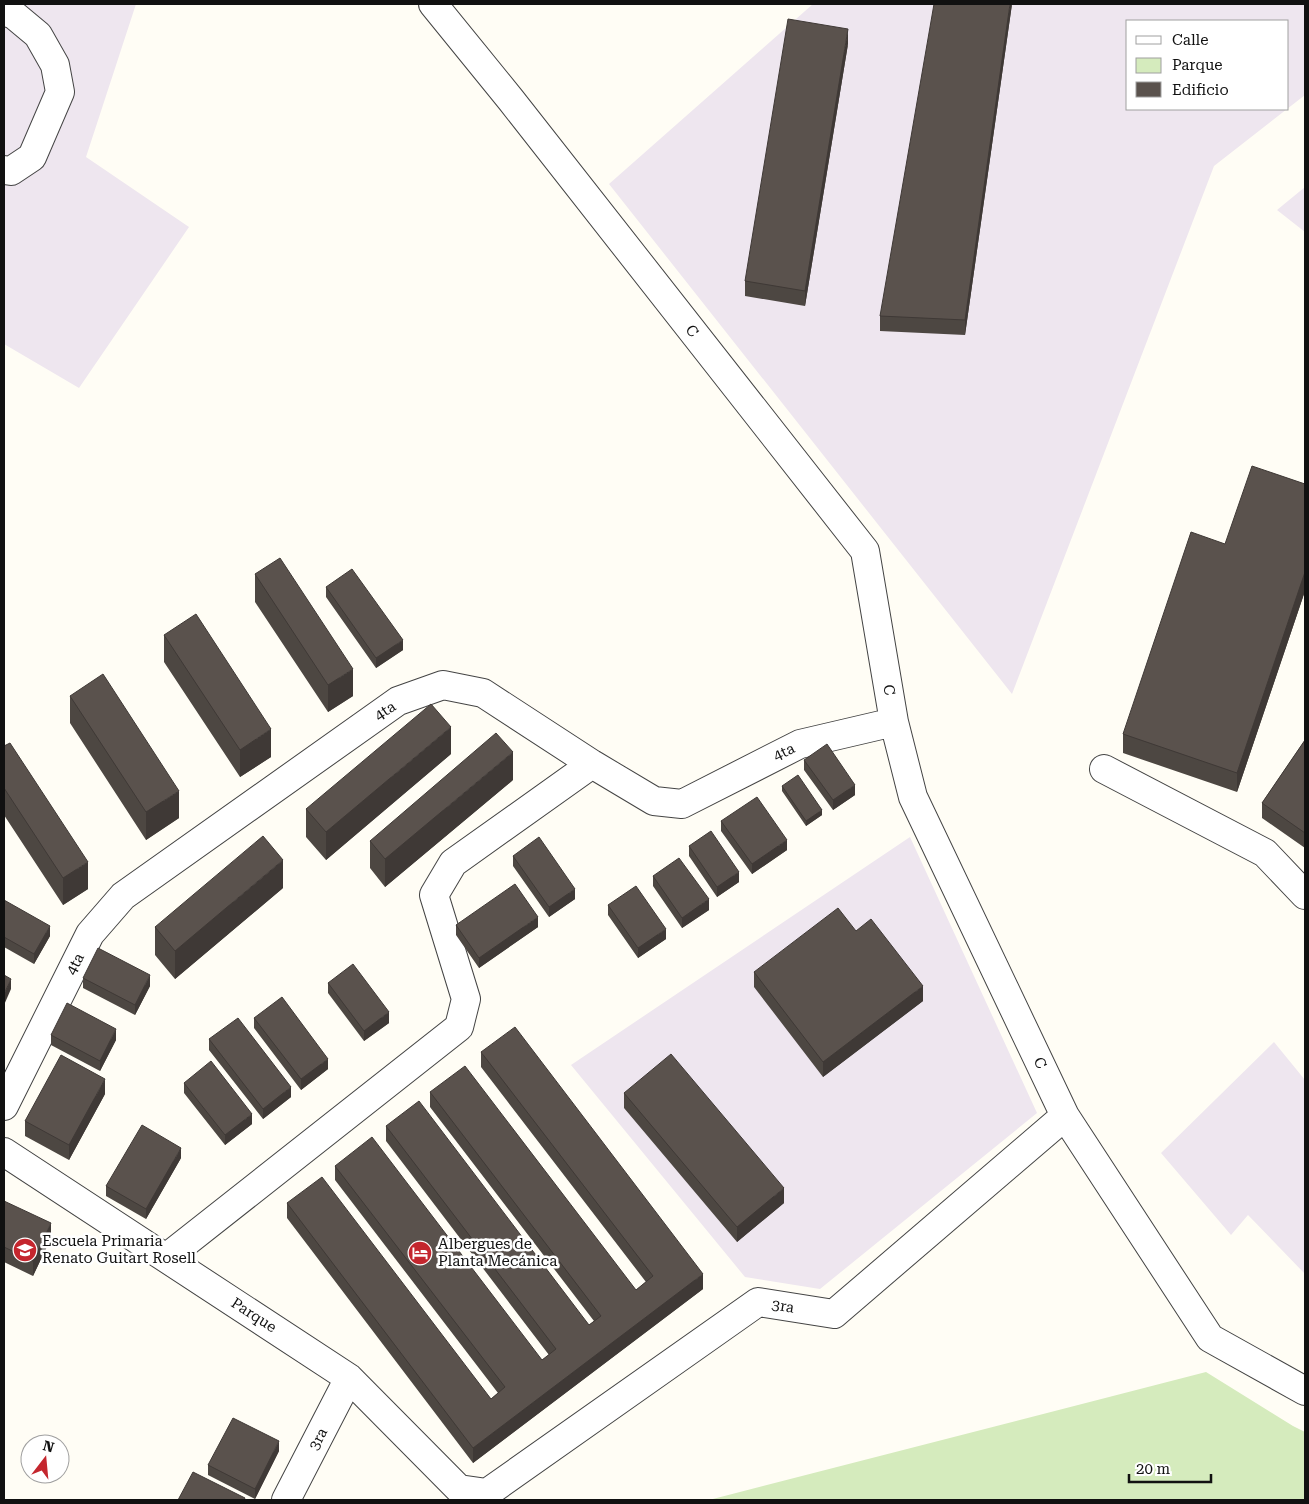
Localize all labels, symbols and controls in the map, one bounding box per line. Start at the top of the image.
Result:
legend [1126,20,1289,110]
text: Calle [1172,31,1208,49]
text: Parque [1172,56,1223,74]
text: Edificio [1172,81,1229,99]
street label: C [682,321,703,341]
street label: C [879,683,899,697]
street label: 4ta [371,697,399,725]
street label: 4ta [770,739,798,765]
street label: 4ta [62,950,88,978]
street label: C [1030,1054,1051,1072]
place label: Escuela Primaria Renato Guitart Rosell [42,1232,196,1267]
place label: Albergues de Planta Mecánica [438,1235,557,1270]
school or university icon: Escuela Primaria Renato Guitart Rosell [12,1237,38,1263]
hotel icon: Albergues de Planta Mecánica [407,1240,433,1266]
street label: Parque [228,1294,280,1336]
street label: 3ra [770,1295,796,1317]
street label: 3ra [305,1425,331,1453]
north arrow [20,1434,70,1484]
text: N [41,1437,56,1456]
scale bar [1129,1452,1212,1484]
text: 20 m [1136,1460,1171,1478]

